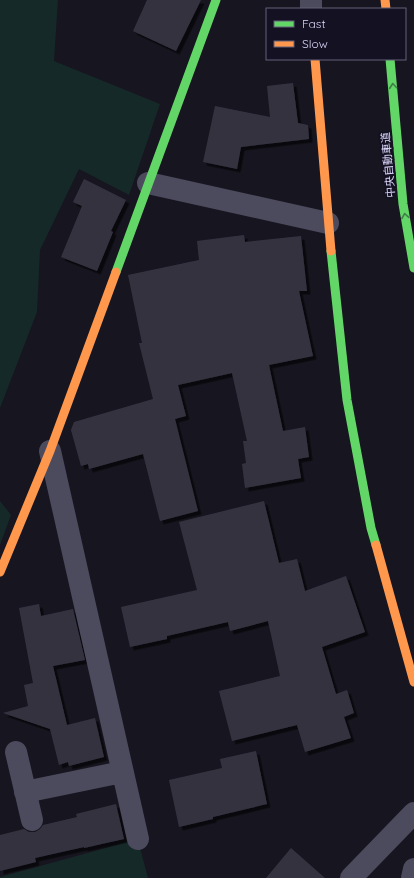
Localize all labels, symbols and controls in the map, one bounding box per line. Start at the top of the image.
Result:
legend [266,8,406,60]
text: Fast [302,16,326,31]
text: Slow [302,36,328,51]
one-way arrow [389,83,398,89]
street label: 中央自動車道 [378,132,398,198]
one-way arrow [402,213,410,219]

